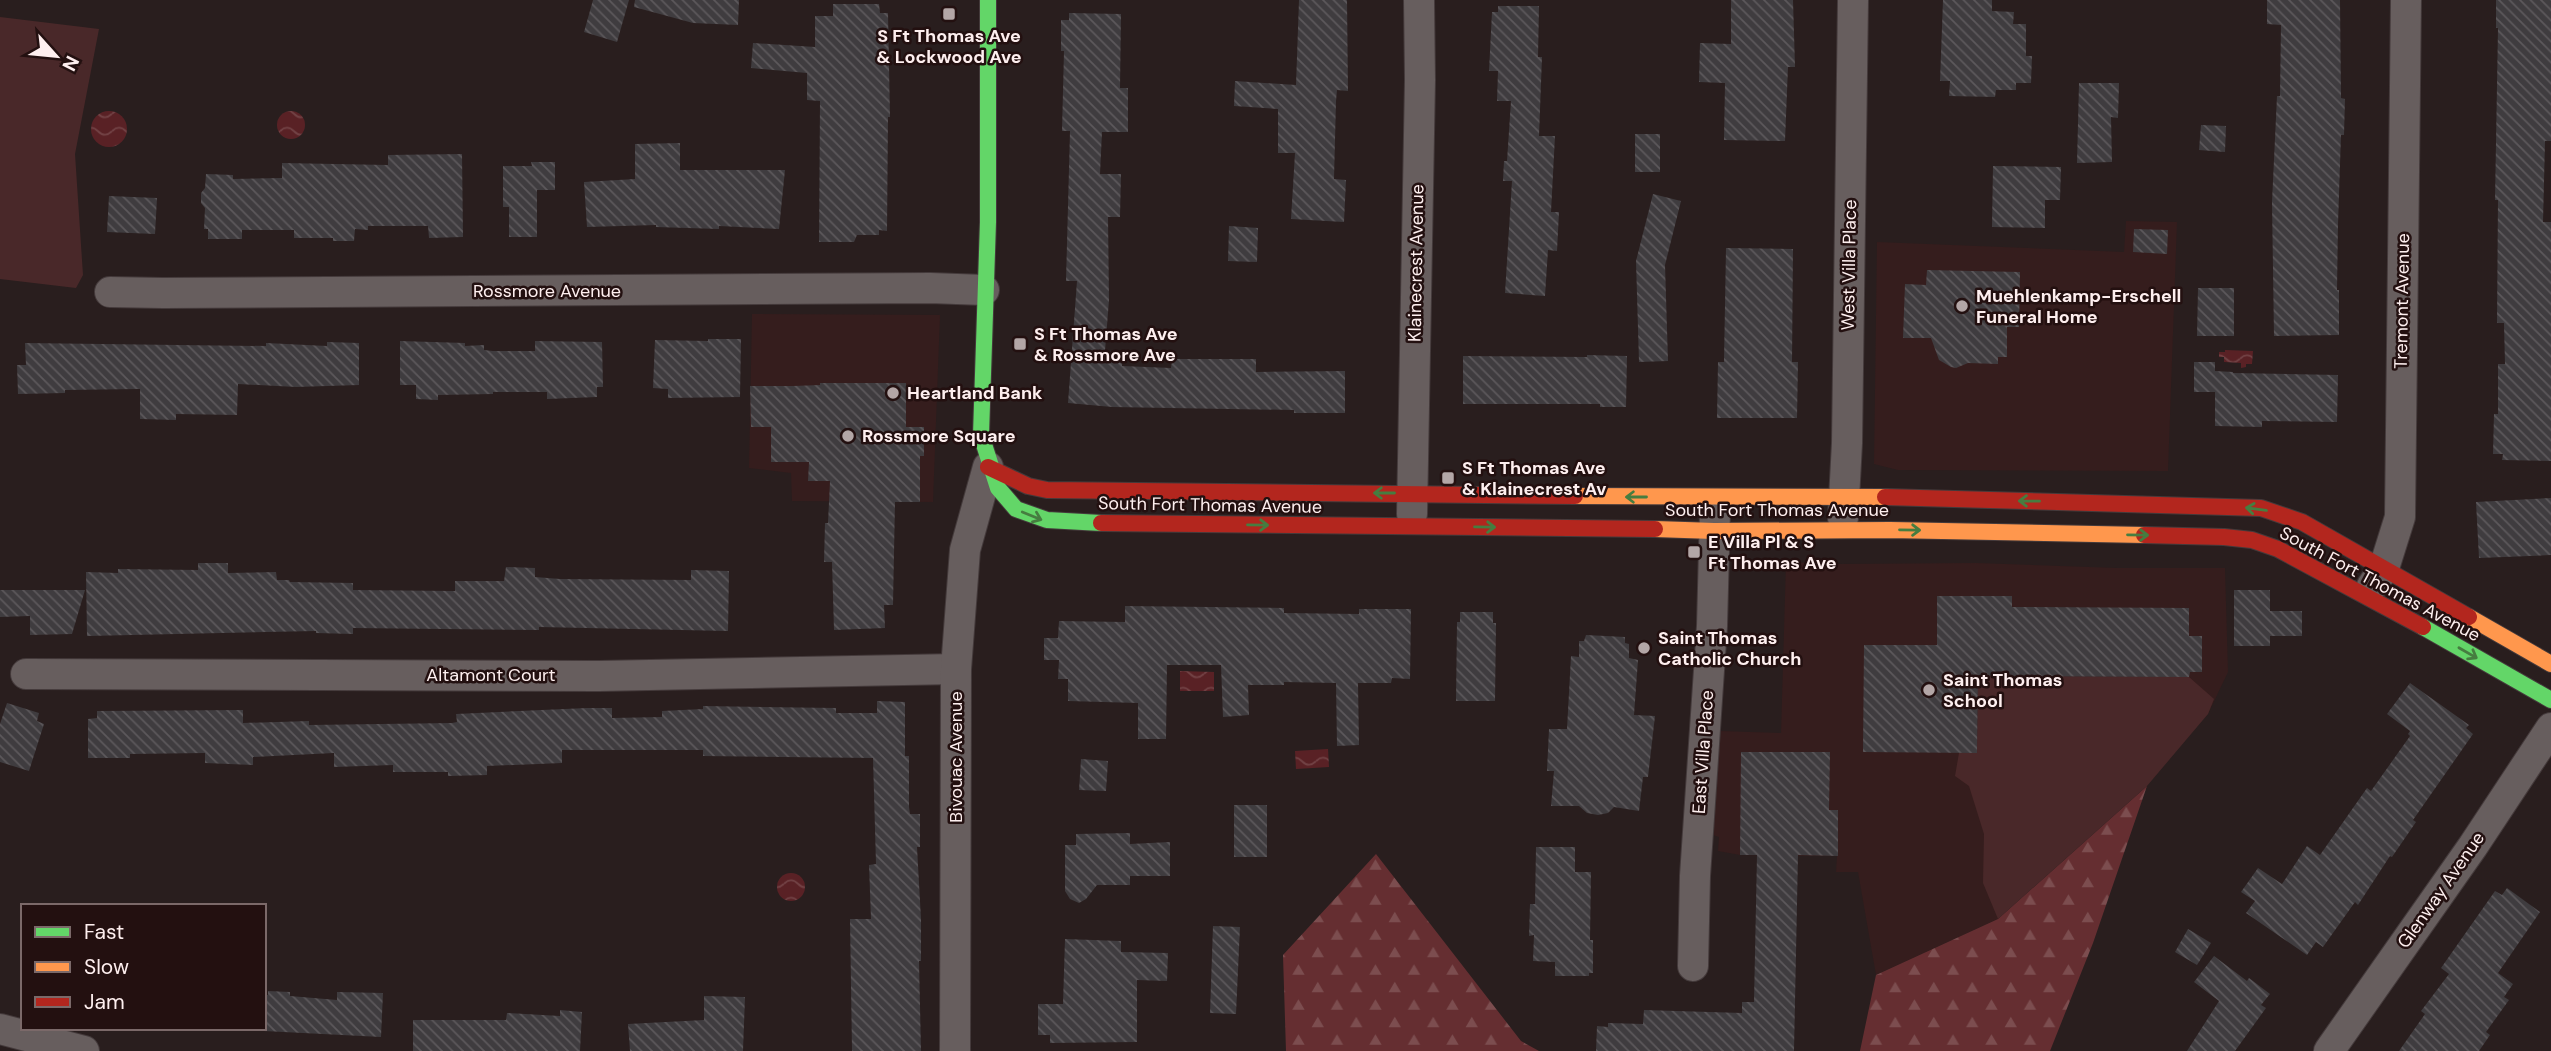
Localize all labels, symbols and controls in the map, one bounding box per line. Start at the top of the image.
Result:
marker: S Ft Thomas Ave & Lockwood Ave [941,6,957,22]
north arrow [21,21,91,91]
place label: S Ft Thomas Ave & Lockwood Ave [877,24,1022,69]
text: N [56,52,85,75]
street label: Klainecrest Avenue [1403,184,1429,342]
street label: West Villa Place [1836,199,1862,331]
street label: Tremont Avenue [2389,233,2415,369]
street label: Rossmore Avenue [473,279,621,303]
place label: Muehlenkamp-Erschell Funeral Home [1976,284,2181,329]
marker: Muehlenkamp-Erschell Funeral Home [1954,298,1970,314]
place label: S Ft Thomas Ave & Rossmore Ave [1034,322,1178,367]
marker: S Ft Thomas Ave & Rossmore Ave [1012,336,1028,352]
place label: Heartland Bank [907,381,1043,405]
marker: Heartland Bank [885,385,901,401]
place label: Rossmore Square [862,424,1016,448]
marker: Rossmore Square [840,428,856,444]
place label: S Ft Thomas Ave & Klainecrest Av [1462,456,1607,501]
marker: S Ft Thomas Ave & Klainecrest Av [1440,470,1456,486]
one-way arrow [1372,486,1395,500]
one-way arrow [1624,490,1647,504]
street label: South Fort Thomas Avenue [1098,491,1322,519]
one-way arrow [2018,494,2041,507]
street label: South Fort Thomas Avenue [1665,498,1889,522]
one-way arrow [2245,502,2268,515]
one-way arrow [1020,511,1042,524]
one-way arrow [1246,518,1269,532]
one-way arrow [1474,521,1497,534]
street label: South Fort Thomas Avenue [2275,521,2485,647]
one-way arrow [1898,523,1921,537]
one-way arrow [2126,529,2149,542]
place label: E Villa Pl & S Ft Thomas Ave [1708,530,1837,575]
marker: E Villa Pl & S Ft Thomas Ave [1686,544,1702,560]
place label: Saint Thomas Catholic Church [1658,626,1801,671]
marker: Saint Thomas Catholic Church [1636,640,1652,656]
one-way arrow [2457,647,2478,660]
street label: Altamont Court [426,663,556,687]
place label: Saint Thomas School [1943,668,2062,713]
marker: Saint Thomas School [1921,682,1937,698]
street label: East Villa Place [1687,689,1719,815]
street label: Bivouac Avenue [944,691,968,823]
street label: Glenway Avenue [2392,827,2490,953]
legend [21,904,266,1030]
text: Fast [84,918,124,946]
text: Slow [84,953,129,981]
text: Jam [84,988,125,1016]

